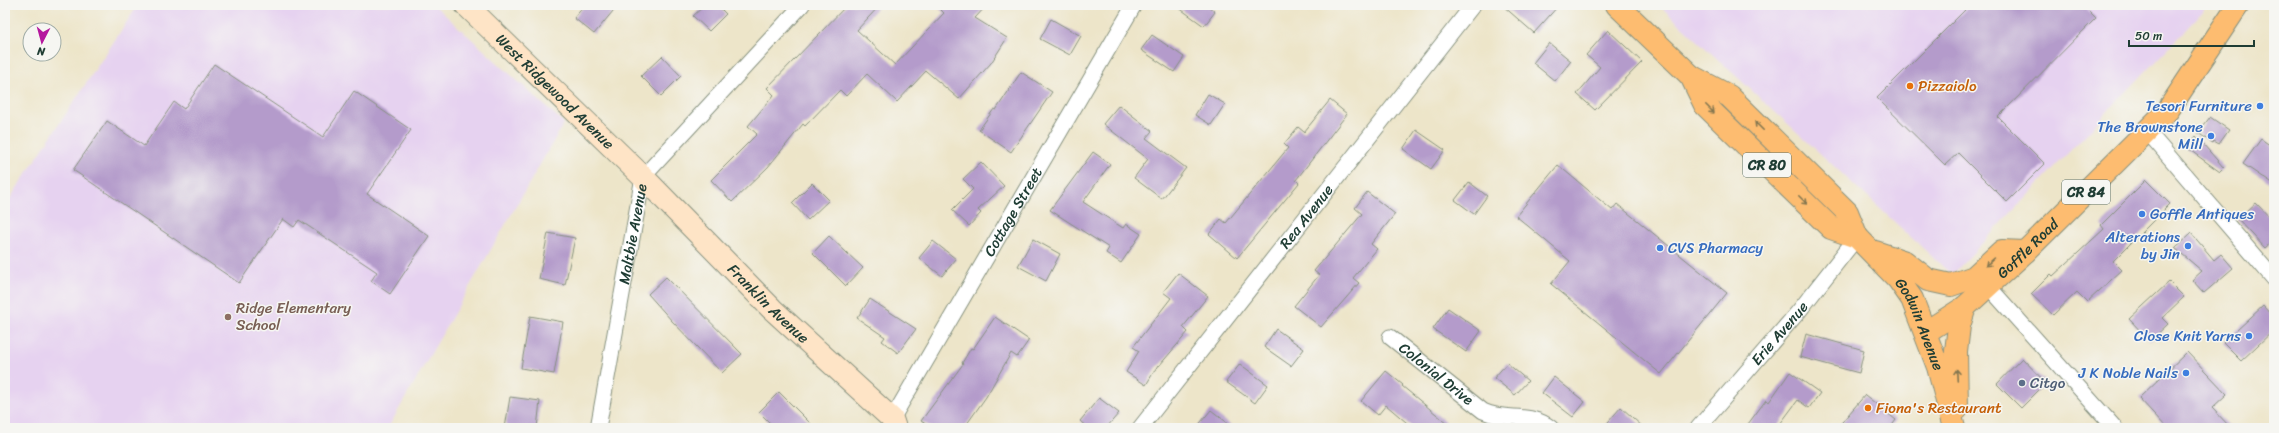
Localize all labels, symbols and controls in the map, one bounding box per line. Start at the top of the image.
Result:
north arrow [22,22,62,62]
scale bar [2129,22,2254,48]
text: 50 m [2135,25,2162,47]
street label: West Ridgewood Avenue [489,27,621,156]
text: N [36,42,47,61]
place label: Pizzaiolo [1918,73,1977,99]
marker: Pizzaiolo [1905,81,1915,91]
place label: Tesori Furniture [2146,93,2252,119]
marker: Tesori Furniture [2255,101,2265,111]
one-way arrow [1705,104,1715,114]
place label: The Brownstone Mill [2097,114,2204,157]
one-way arrow [1754,121,1764,131]
marker: The Brownstone Mill [2206,131,2216,141]
road number: CR 80 [1743,153,1791,177]
street label: Cottage Street [977,162,1050,261]
street label: Rea Avenue [1273,178,1340,255]
road number: CR 84 [2062,180,2110,204]
street label: Maltbie Avenue [611,182,655,287]
one-way arrow [1798,195,1808,205]
place label: Goffle Antiques [2150,201,2254,227]
marker: Goffle Antiques [2137,209,2147,219]
street label: Goffle Road [1991,211,2066,285]
place label: Alterations by Jin [2104,224,2181,267]
place label: CVS Pharmacy [1668,235,1763,261]
marker: Alterations by Jin [2183,241,2193,251]
marker: CVS Pharmacy [1655,243,1665,253]
street label: Franklin Avenue [721,257,815,350]
one-way arrow [1985,258,1995,267]
street label: Godwin Avenue [1888,272,1951,375]
place label: Ridge Elementary School [236,295,351,338]
street label: Erie Avenue [1744,295,1815,371]
marker: Ridge Elementary School [223,312,233,322]
place label: Close Knit Yarns [2134,323,2241,349]
marker: Close Knit Yarns [2244,331,2254,341]
street label: Colonial Drive [1393,335,1480,412]
place label: J K Noble Nails [2078,360,2178,386]
marker: J K Noble Nails [2181,368,2191,378]
one-way arrow [1953,369,1961,382]
place label: Citgo [2030,370,2066,396]
marker: Citgo [2017,378,2027,388]
place label: Fiona's Restaurant [1876,395,2002,421]
marker: Fiona's Restaurant [1863,403,1873,413]

